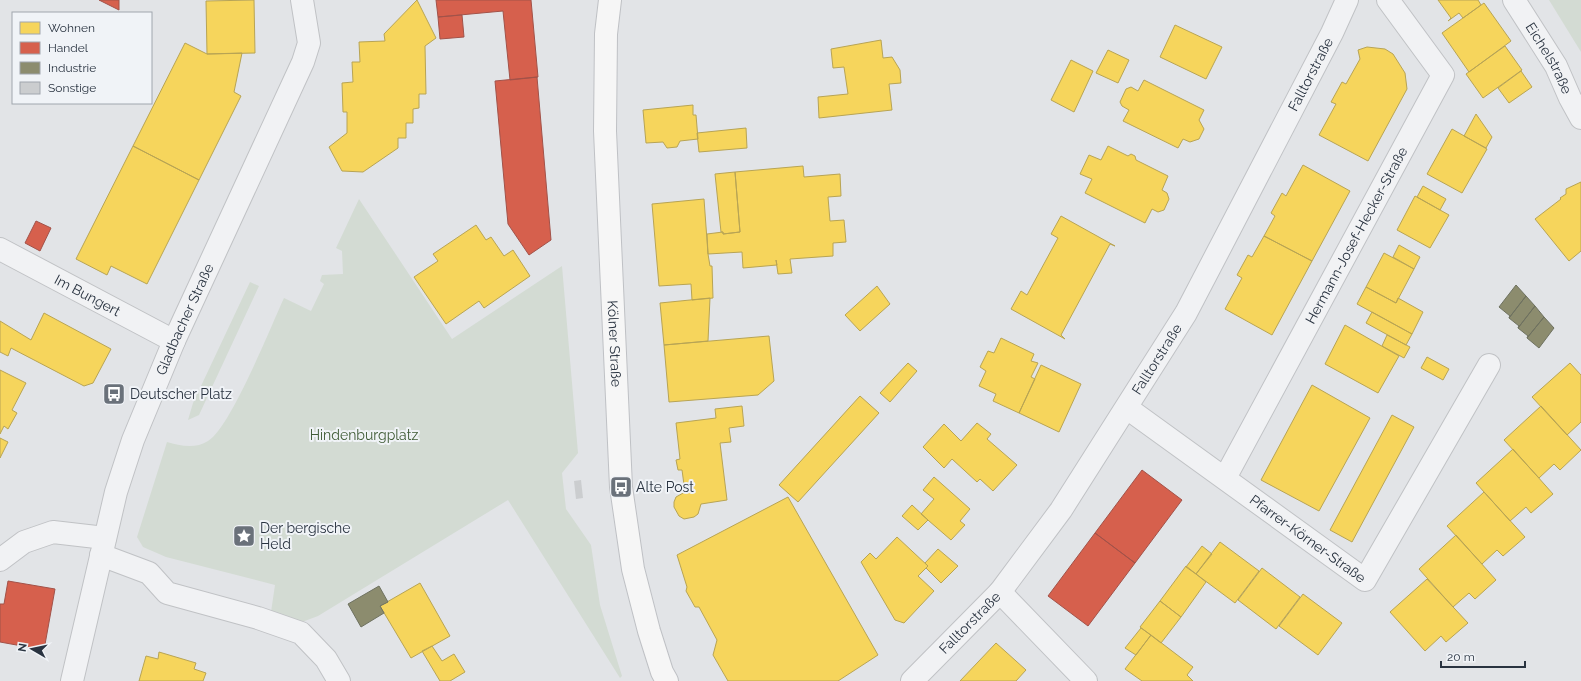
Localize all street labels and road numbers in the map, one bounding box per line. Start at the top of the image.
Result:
street label: Eichelstraße [1522,20,1575,96]
street label: Falltorstraße [1285,35,1336,114]
street label: Hermann-Josef-Hecker-Straße [1302,144,1411,326]
street label: Gladbacher Straße [153,261,217,377]
street label: Im Bungert [52,271,123,319]
street label: Kölner Straße [605,300,624,387]
street label: Falltorstraße [1128,321,1185,397]
street label: Pfarrer-Körner-Straße [1247,491,1369,586]
street label: Falltorstraße [936,588,1004,657]

